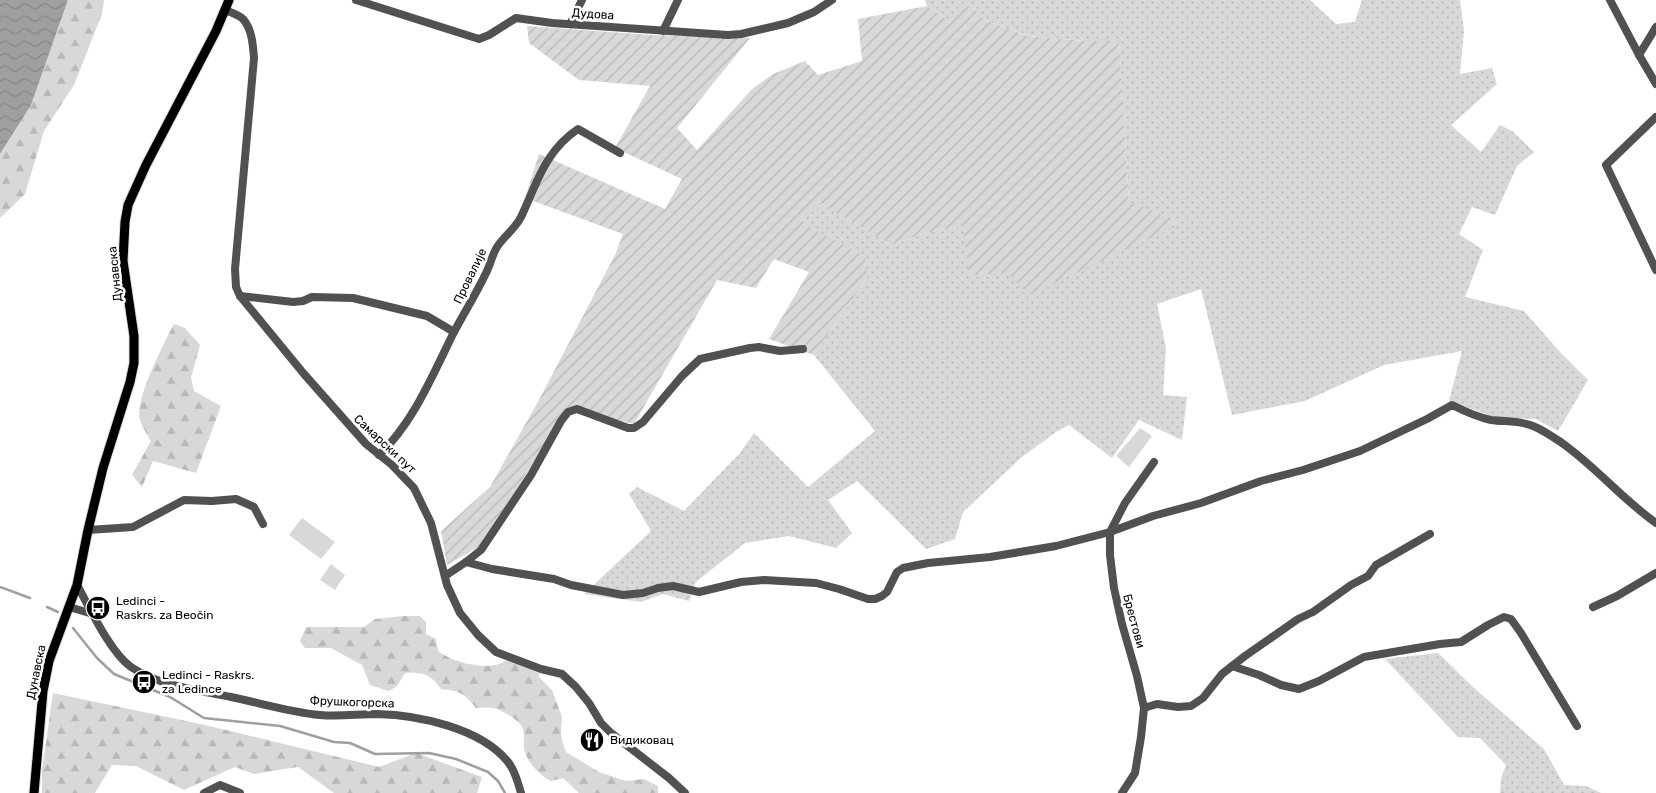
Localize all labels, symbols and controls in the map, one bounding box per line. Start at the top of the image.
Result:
street label: Дудова [571,6,615,22]
street label: Дунавска [105,246,125,302]
street label: Провалије [451,246,490,306]
street label: Самарски пут [351,412,419,476]
street label: Брестови [1120,593,1148,649]
place label: Ledinci - Raskrs. za Beočin [116,594,214,622]
bus stop icon: Ledinci - Raskrs. za Beočin [85,595,111,621]
street label: Дунавска [23,643,49,701]
place label: Ledinci - Raskrs. za Ledince [162,668,254,696]
bus stop icon: Ledinci - Raskrs. za Ledince [131,669,157,695]
street label: Фрушкогорска [309,694,395,710]
restaurant icon: Видиковац [579,727,605,753]
place label: Видиковац [610,733,674,747]

